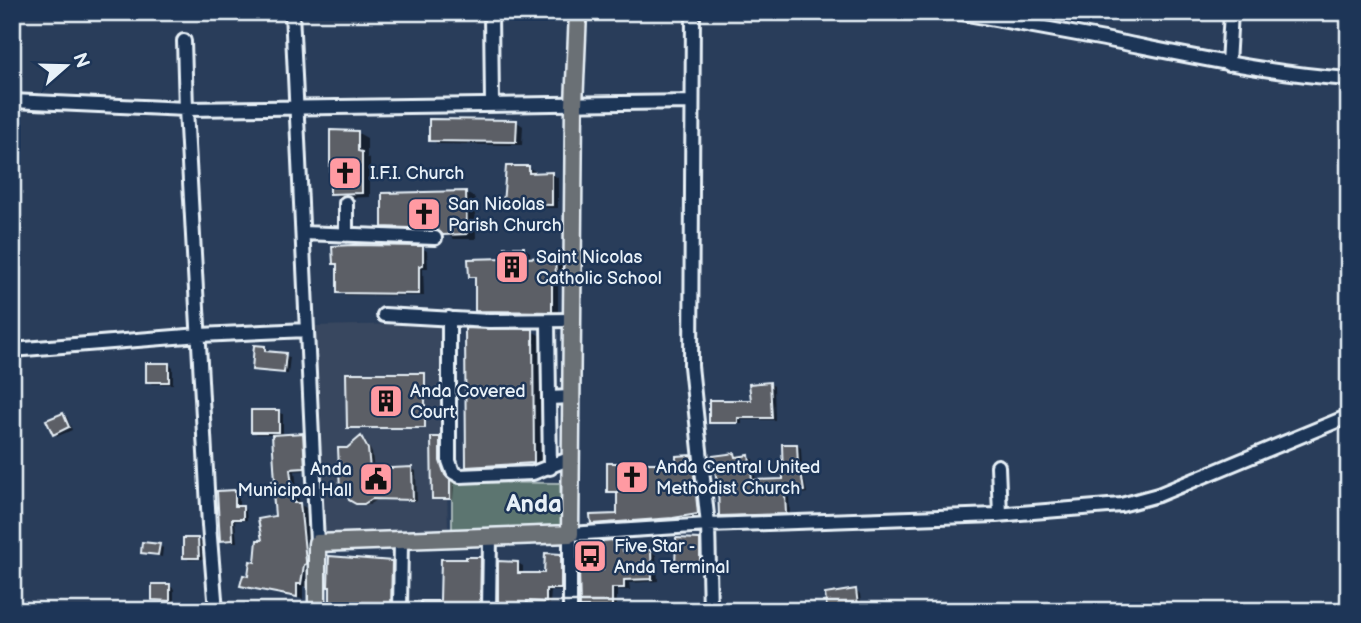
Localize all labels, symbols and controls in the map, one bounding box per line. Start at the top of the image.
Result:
north arrow [32,32,102,102]
text: N [67,50,94,71]
church icon: I.F.I. Church [326,154,364,192]
place label: I.F.I. Church [370,163,464,184]
place label: San Nicolas Parish Church [448,194,562,236]
church icon: San Nicolas Parish Church [405,195,443,233]
place label: Saint Nicolas Catholic School [536,247,662,289]
building icon: Saint Nicolas Catholic School [493,248,531,286]
place label: Anda Covered Court [410,381,526,423]
building icon: Anda Covered Court [367,382,405,420]
place label: Anda Central United Methodist Church [656,457,820,499]
church icon: Anda Central United Methodist Church [613,458,651,496]
place label: Anda Municipal Hall [237,459,352,501]
public building icon: Anda Municipal Hall [357,460,395,498]
district label: Anda [505,490,562,519]
place label: Five Star - Anda Terminal [614,536,730,578]
bus stop icon: Five Star - Anda Terminal [571,537,609,575]

